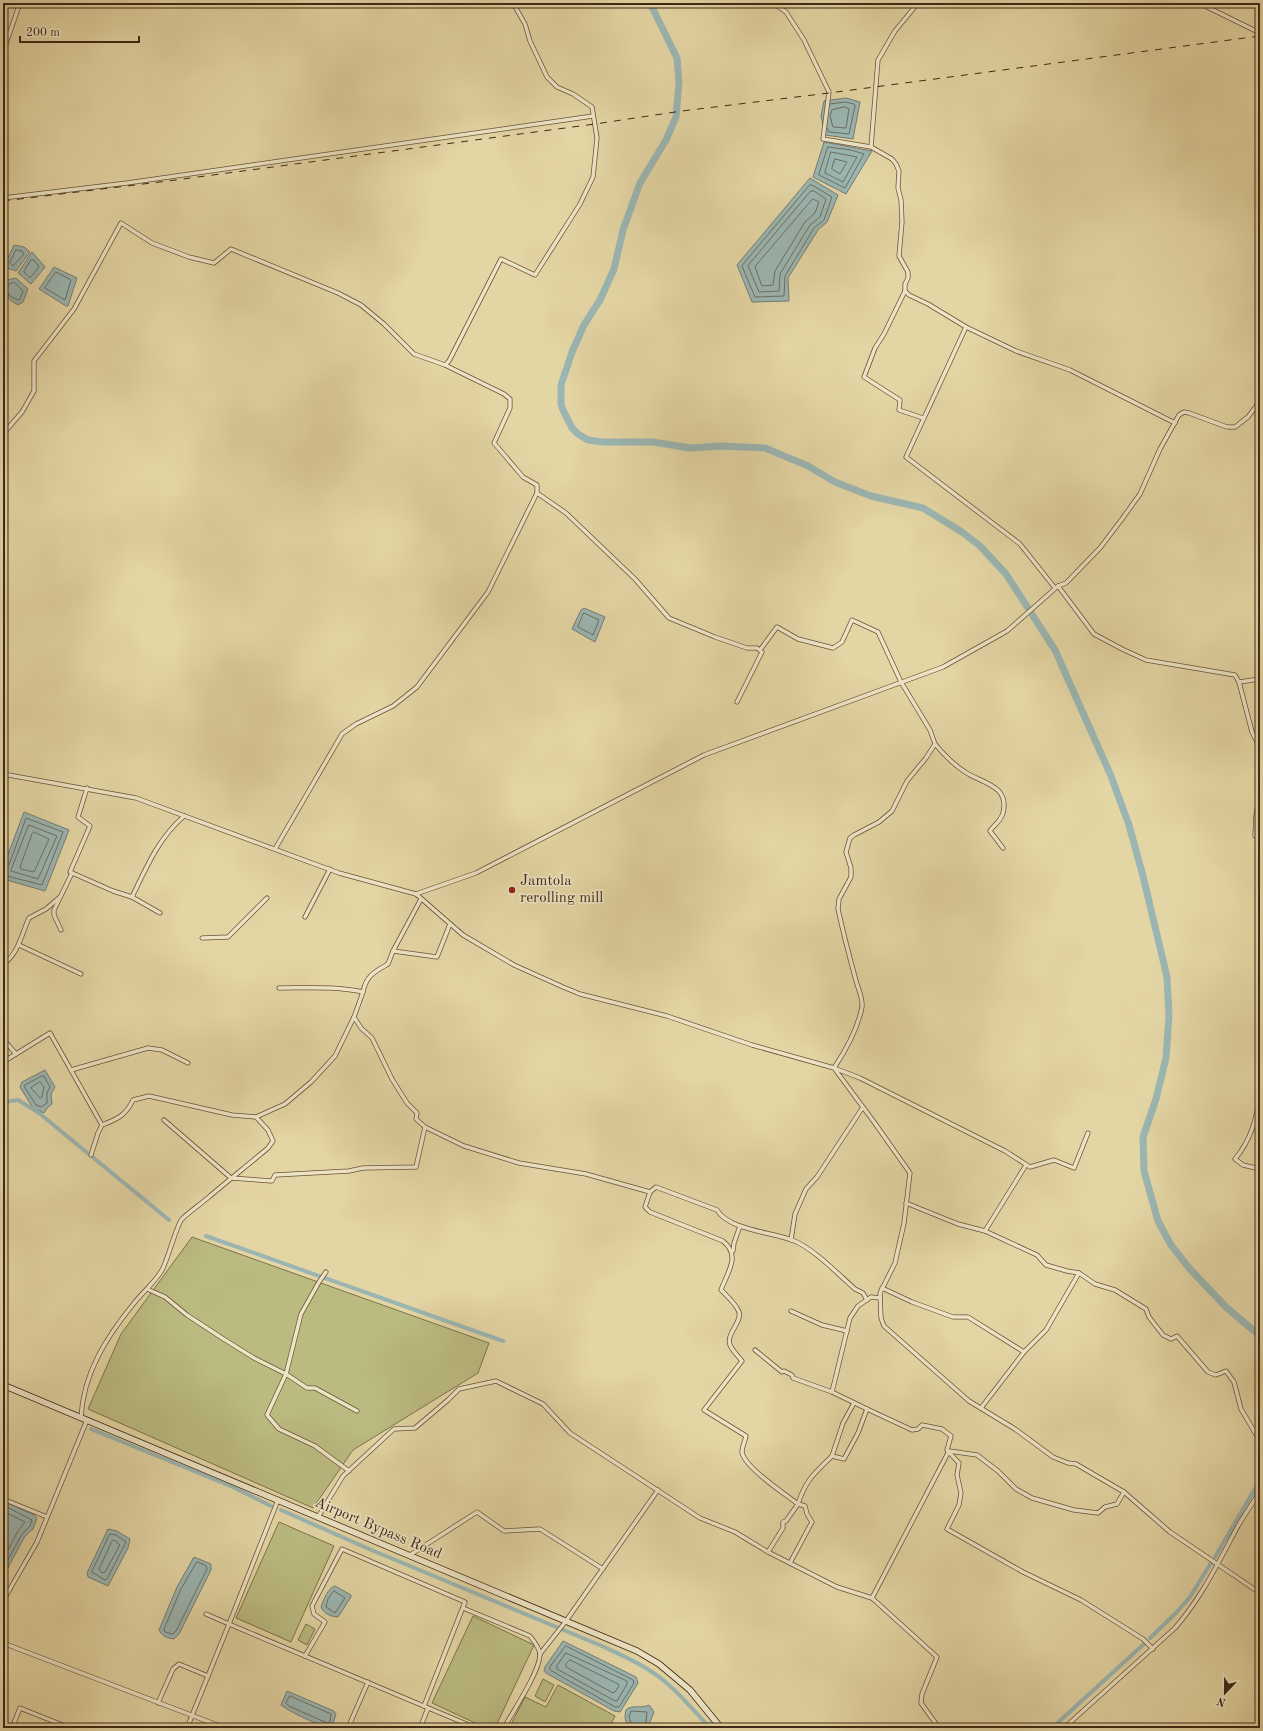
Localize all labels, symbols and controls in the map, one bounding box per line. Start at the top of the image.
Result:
scale bar [20,18,139,44]
text: 200 m [26,27,60,39]
place label: Jamtola rerolling mill [520,874,603,906]
marker: Jamtola rerolling mill [507,885,517,895]
street label: Airport Bypass Road [312,1495,444,1563]
north arrow [1205,1673,1245,1713]
text: N [1215,1694,1228,1708]

